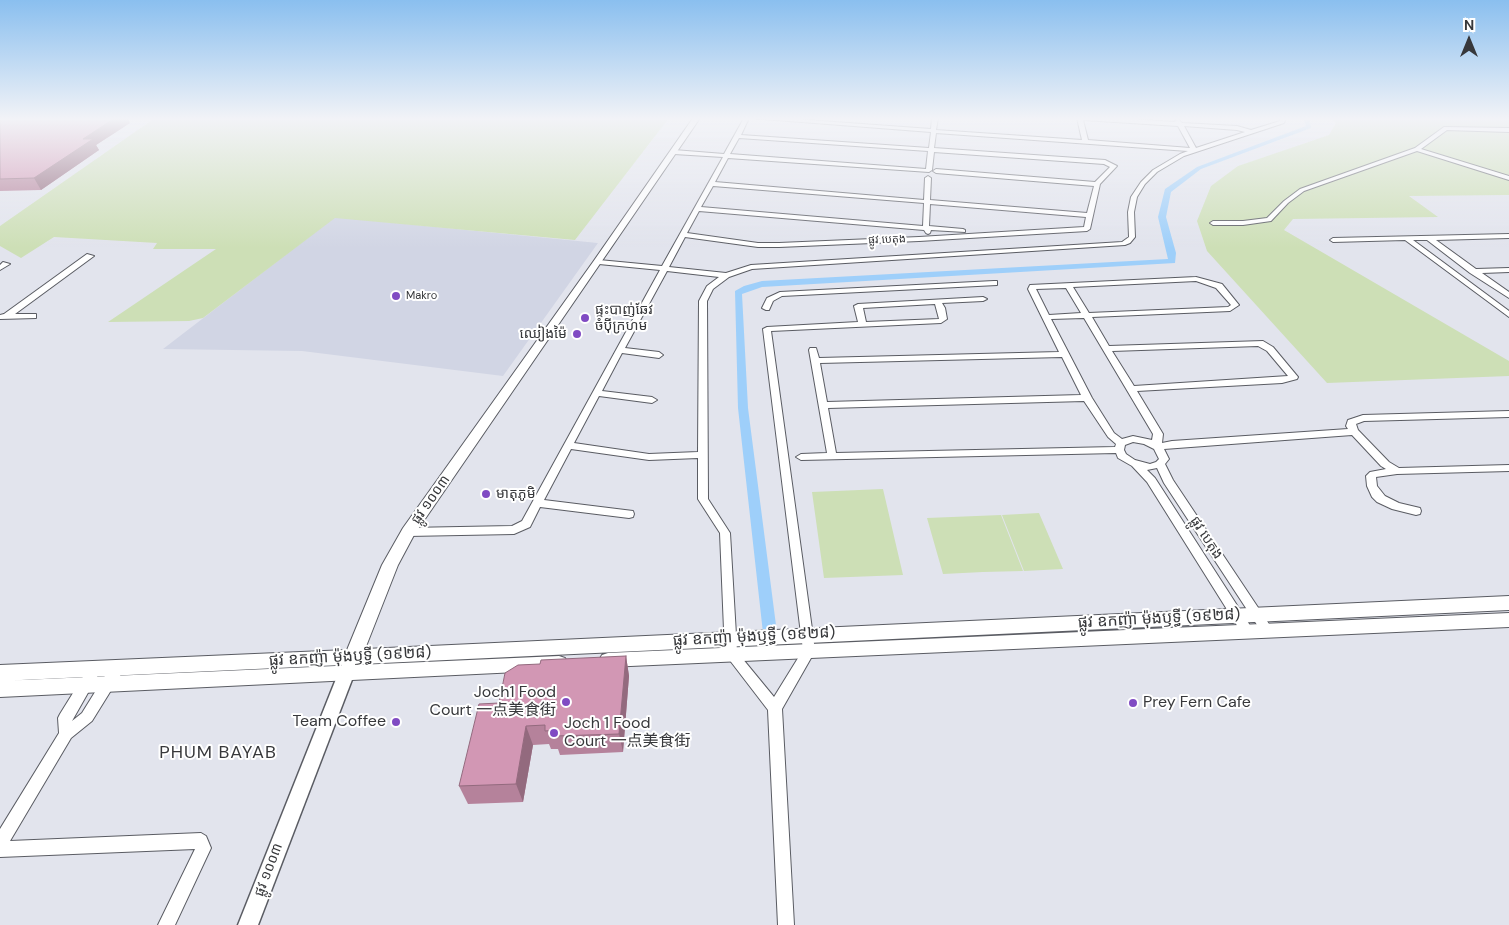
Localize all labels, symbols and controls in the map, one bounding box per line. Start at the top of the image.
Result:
north arrow [1444,15,1494,65]
text: N [1464,16,1474,34]
street label: ផ្លូវ បេតុង [868,233,906,247]
place label: Makro [406,289,437,303]
marker: Makro [390,290,402,302]
place label: ផ្ទះបាញ់ឆែវ ចំប៉ីក្រហម [595,302,653,334]
marker: ផ្ទះបាញ់ឆែវ ចំប៉ីក្រហម [579,312,591,324]
place label: ឈៀងម៉ៃ [520,326,567,342]
marker: ឈៀងម៉ៃ [571,328,583,340]
street label: ផ្លូវ ១០០៣ [408,472,454,528]
place label: មាតុភូមិ [496,486,536,502]
marker: មាតុភូមិ [480,488,492,500]
street label: ផ្លូវ បេតុង [1186,513,1226,563]
street label: ផ្លូវ ឧកញ៉ា ម៉ុងឫទ្ធី (១៩២៨) [1077,605,1241,633]
street label: ផ្លូវ ឧកញ៉ា ម៉ុងឫទ្ធី (១៩២៨) [672,623,836,651]
street label: ផ្លូវ ឧកញ៉ា ម៉ុងឫទ្ធី (១៩២៨) [268,643,432,671]
place label: Joch1 Food Court 一点美食街 [429,683,556,721]
place label: Prey Fern Cafe [1143,693,1251,713]
marker: Joch1 Food Court 一点美食街 [560,696,572,708]
marker: Prey Fern Cafe [1127,697,1139,709]
place label: Team Coffee [292,712,386,732]
place label: Joch 1 Food Court 一点美食街 [564,714,691,752]
marker: Team Coffee [390,716,402,728]
marker: Joch 1 Food Court 一点美食街 [548,727,560,739]
district label: PHUM BAYAB [158,742,278,764]
street label: ផ្លូវ ១០០៣ [251,841,287,899]

